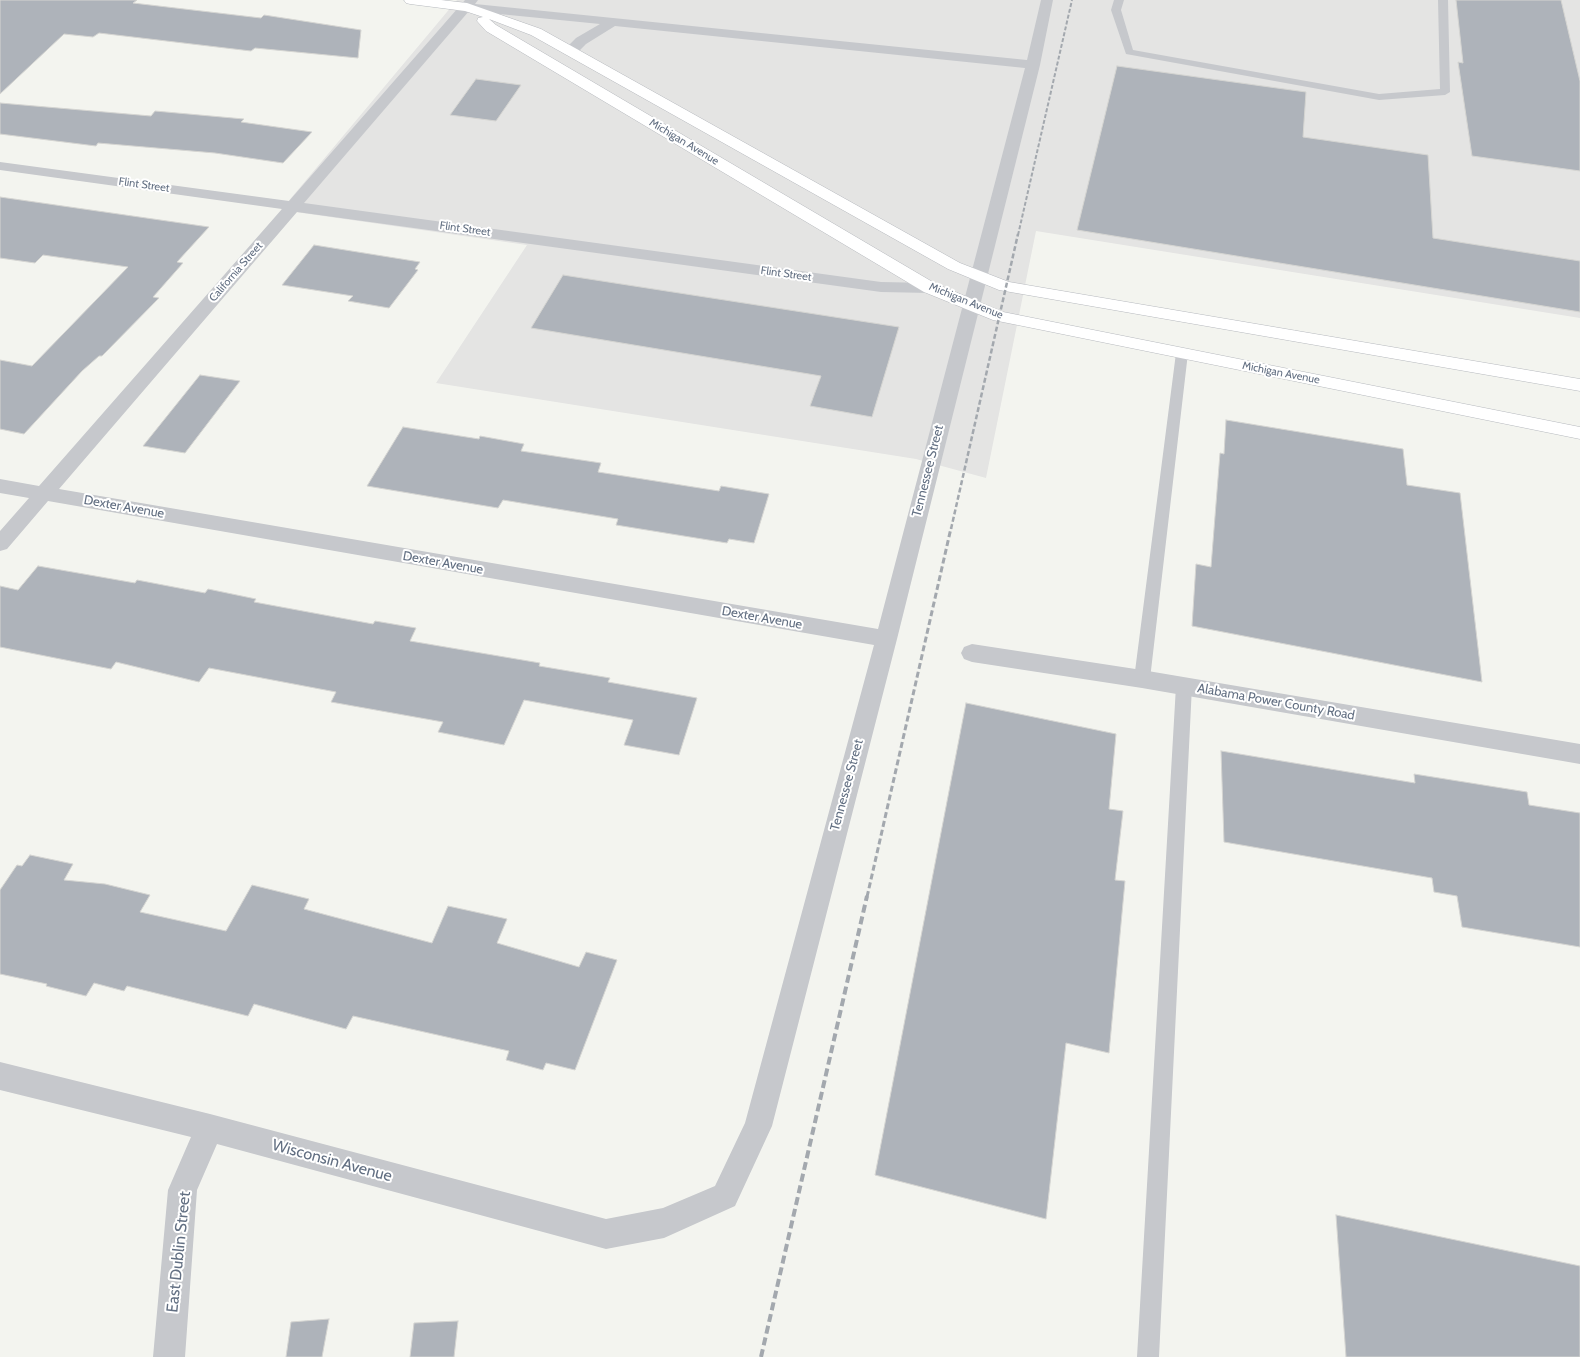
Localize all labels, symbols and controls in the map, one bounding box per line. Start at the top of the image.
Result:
street label: Michigan Avenue [647,116,721,168]
street label: Flint Street [118,175,170,195]
street label: Flint Street [439,219,491,239]
street label: California Street [207,240,265,304]
street label: Flint Street [760,264,812,284]
street label: Michigan Avenue [927,280,1005,322]
street label: Michigan Avenue [1241,359,1321,387]
street label: Tennessee Street [909,423,947,519]
street label: Dexter Avenue [83,492,165,522]
street label: Dexter Avenue [402,548,484,578]
street label: Dexter Avenue [721,603,803,633]
street label: Alabama Power County Road [1196,680,1356,724]
street label: Tennessee Street [827,738,867,832]
street label: Wisconsin Avenue [270,1136,394,1186]
street label: East Dublin Street [163,1190,195,1314]

